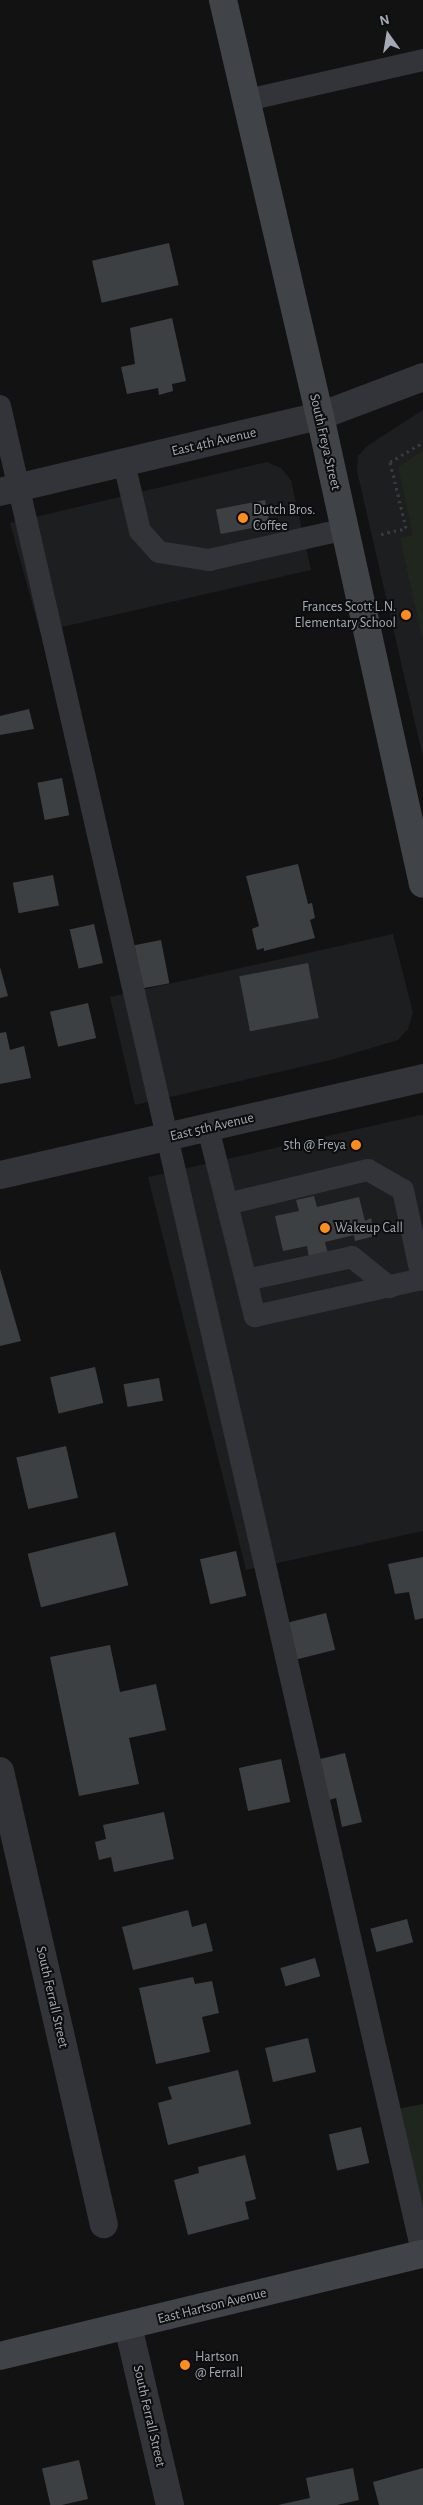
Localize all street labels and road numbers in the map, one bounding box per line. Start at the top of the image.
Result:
street label: South Freya Street [306,392,344,492]
street label: East 4th Avenue [170,424,258,460]
street label: East 5th Avenue [168,1109,256,1145]
street label: South Ferrall Street [32,1944,72,2050]
street label: East Hartson Avenue [156,2284,268,2328]
street label: South Ferrall Street [129,2363,169,2469]

